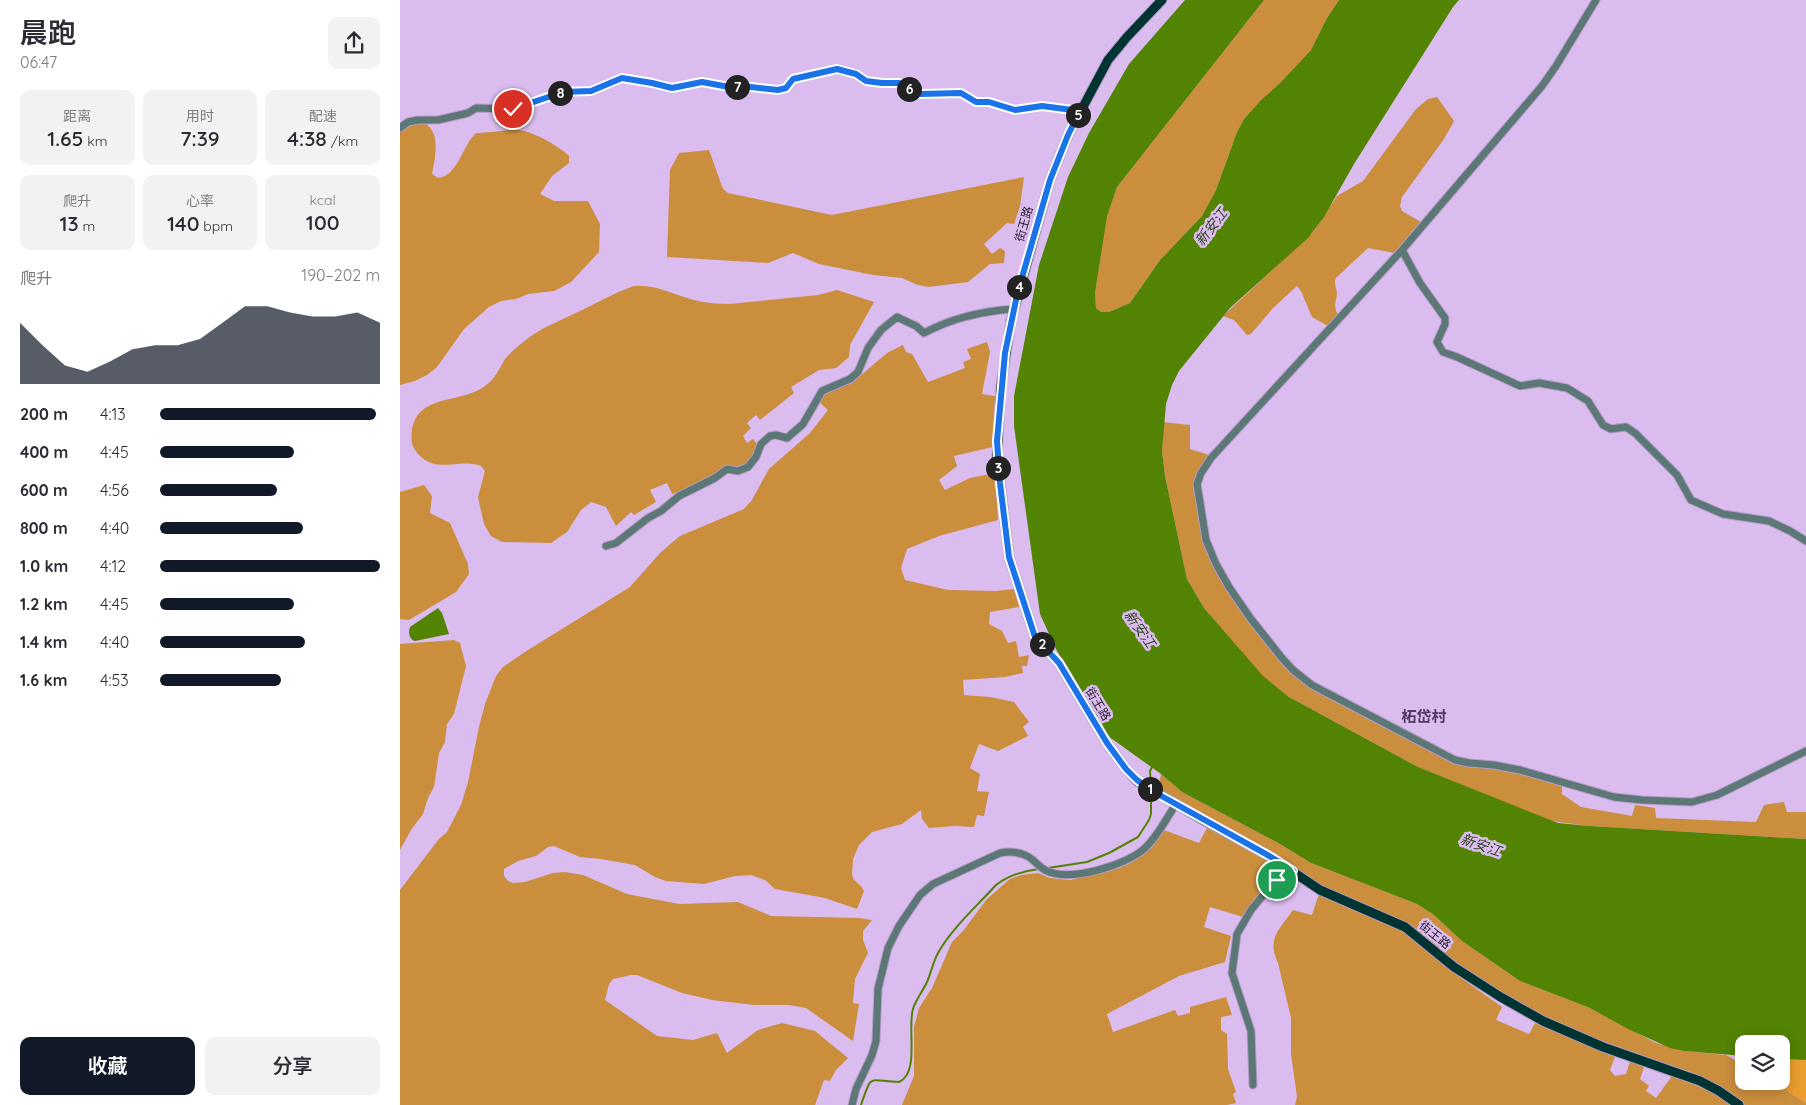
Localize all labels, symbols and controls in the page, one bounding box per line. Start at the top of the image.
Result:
text: 晨跑 [20,15,76,50]
button: share [328,17,380,69]
text: 06:47 [20,52,57,72]
pin: 7 [724,74,750,100]
pin: 6 [896,76,922,102]
text: 7 [734,78,741,96]
pin: 8 [548,80,572,106]
text: 6 [906,80,913,98]
text: 8 [557,84,564,102]
pin [492,88,534,130]
icon: check [499,95,527,123]
pin: 5 [1066,102,1090,128]
text: 5 [1074,106,1083,124]
text: 距离 [63,107,91,125]
text: 用时 [186,107,214,125]
text: 配速 [309,107,337,125]
text: 1.65 [47,125,83,151]
text: 7:39 [180,125,220,151]
text: 4:38 [287,125,327,151]
text: km [83,132,107,150]
text: /km [327,132,358,150]
text: kcal [310,191,336,209]
text: 爬升 [63,192,91,210]
text: 心率 [186,192,214,210]
water label: 新安江 [1191,203,1232,249]
street label: 街王路 [1011,204,1036,243]
text: 100 [306,209,339,235]
text: 13 [59,210,79,236]
text: 140 [167,210,200,236]
text: m [79,217,95,235]
text: bpm [200,217,233,235]
text: 190–202 m [301,265,380,285]
text: 爬升 [20,268,52,288]
pin: 4 [1006,274,1032,300]
text: 4 [1015,278,1024,296]
text: 200 m [20,404,68,424]
text: 4:13 [100,404,126,424]
text: 400 m [20,442,68,462]
text: 4:45 [100,442,129,462]
pin: 3 [986,456,1010,480]
text: 3 [995,459,1002,477]
text: 600 m [20,480,68,500]
text: 4:56 [100,480,129,500]
text: 800 m [20,518,68,538]
text: 4:40 [100,518,129,538]
text: 1.0 km [20,556,68,576]
text: 4:12 [100,556,126,576]
text: 1.2 km [20,594,68,614]
text: 4:45 [100,594,129,614]
water label: 新安江 [1121,607,1161,653]
text: 1.4 km [20,632,67,652]
text: 4:40 [100,632,129,652]
pin: 2 [1030,632,1054,656]
text: 2 [1039,635,1046,653]
text: 1.6 km [20,670,67,690]
text: 4:53 [100,670,129,690]
street label: 街王路 [1083,684,1114,723]
district label: 柘岱村 [1401,707,1447,726]
pin: 1 [1138,776,1162,802]
text: 1 [1148,780,1153,798]
water label: 新安江 [1458,830,1506,861]
pin [1256,859,1298,901]
icon: arrive [1263,866,1291,894]
street label: 街王路 [1417,917,1454,952]
map controls [1735,1035,1790,1090]
button: layers [1735,1035,1790,1090]
button: 收藏 [20,1037,195,1095]
button: 分享 [205,1037,380,1095]

